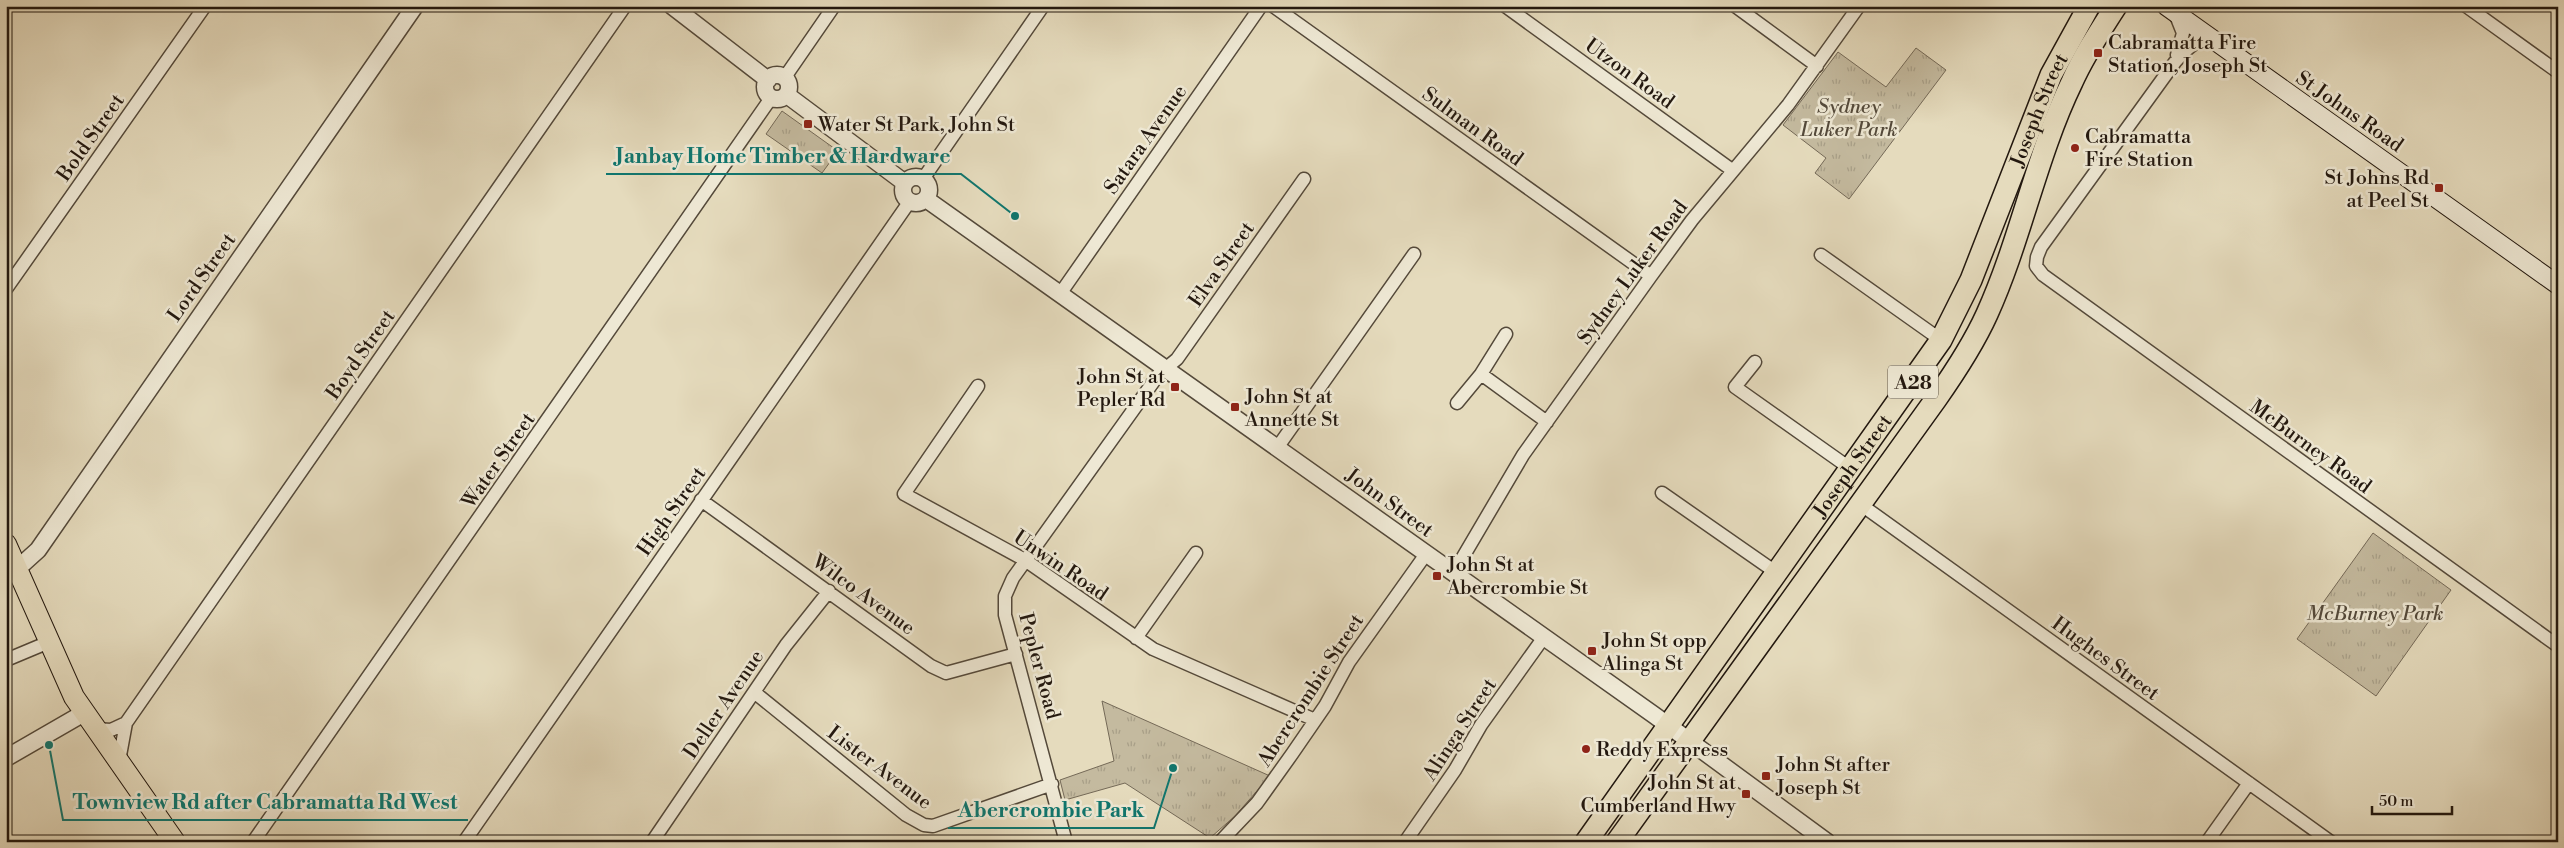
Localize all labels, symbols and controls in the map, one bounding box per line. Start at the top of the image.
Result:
place label: Cabramatta Fire Station, Joseph St [2108,31,2267,79]
street label: Utzon Road [1579,33,1679,115]
marker: Cabramatta Fire Station, Joseph St [2092,47,2104,59]
street label: Joseph Street [2005,49,2075,172]
street label: St Johns Road [2291,66,2408,159]
street label: Satara Avenue [1099,80,1193,199]
street label: Sulman Road [1417,82,1528,173]
street label: Bold Street [51,89,130,187]
park label: Sydney Luker Park [1800,95,1897,143]
place label: Water St Park, John St [817,113,1015,138]
marker: Water St Park, John St [802,118,814,130]
place label: Cabramatta Fire Station [2085,125,2193,173]
callout: Janbay Home Timber & Hardware [606,138,961,174]
marker: Cabramatta Fire Station [2069,142,2081,154]
text: Janbay Home Timber & Hardware [613,144,950,170]
place label: St Johns Rd at Peel St [2325,166,2430,214]
marker: St Johns Rd at Peel St [2433,182,2445,194]
street label: Sydney Luker Road [1573,196,1694,350]
street label: Elva Street [1184,217,1261,312]
street label: Lord Street [163,229,242,327]
street label: Boyd Street [321,305,401,405]
place label: John St at Pepler Rd [1076,365,1166,413]
road number: A28 [1888,366,1938,398]
marker: John St at Pepler Rd [1169,381,1181,393]
place label: John St at Annette St [1244,385,1339,433]
street label: McBurney Road [2244,395,2376,500]
marker: John St at Annette St [1229,401,1241,413]
street label: Water Street [457,408,541,514]
street label: Joseph Street [1808,410,1898,524]
street label: High Street [632,462,712,561]
street label: John Street [1340,463,1438,543]
street label: Unwin Road [1008,525,1113,607]
street label: Wilco Avenue [806,549,920,641]
place label: John St at Abercrombie St [1446,553,1588,601]
marker: John St at Abercrombie St [1431,570,1443,582]
park label: McBurney Park [2306,602,2444,627]
street label: Pepler Road [1012,610,1065,723]
street label: Abercrombie Street [1252,610,1370,773]
street label: Hughes Street [2046,612,2164,707]
place label: John St opp Alinga St [1601,629,1707,677]
marker: John St opp Alinga St [1586,645,1598,657]
street label: Deller Avenue [679,646,770,764]
street label: Alinga Street [1417,674,1503,787]
street label: Lister Avenue [822,721,936,816]
place label: Reddy Express [1596,738,1728,763]
marker: Reddy Express [1580,743,1592,755]
place label: John St after Joseph St [1775,753,1891,801]
marker: John St after Joseph St [1760,770,1772,782]
place label: John St at Cumberland Hwy [1581,771,1736,819]
scale bar [2372,783,2452,815]
callout: Townview Rd after Cabramatta Rd West [63,784,468,820]
marker: John St at Cumberland Hwy [1740,788,1752,800]
text: Townview Rd after Cabramatta Rd West [72,790,458,816]
callout: Abercrombie Park [948,792,1154,828]
text: 50 m [2379,792,2413,811]
text: Abercrombie Park [957,798,1145,824]

